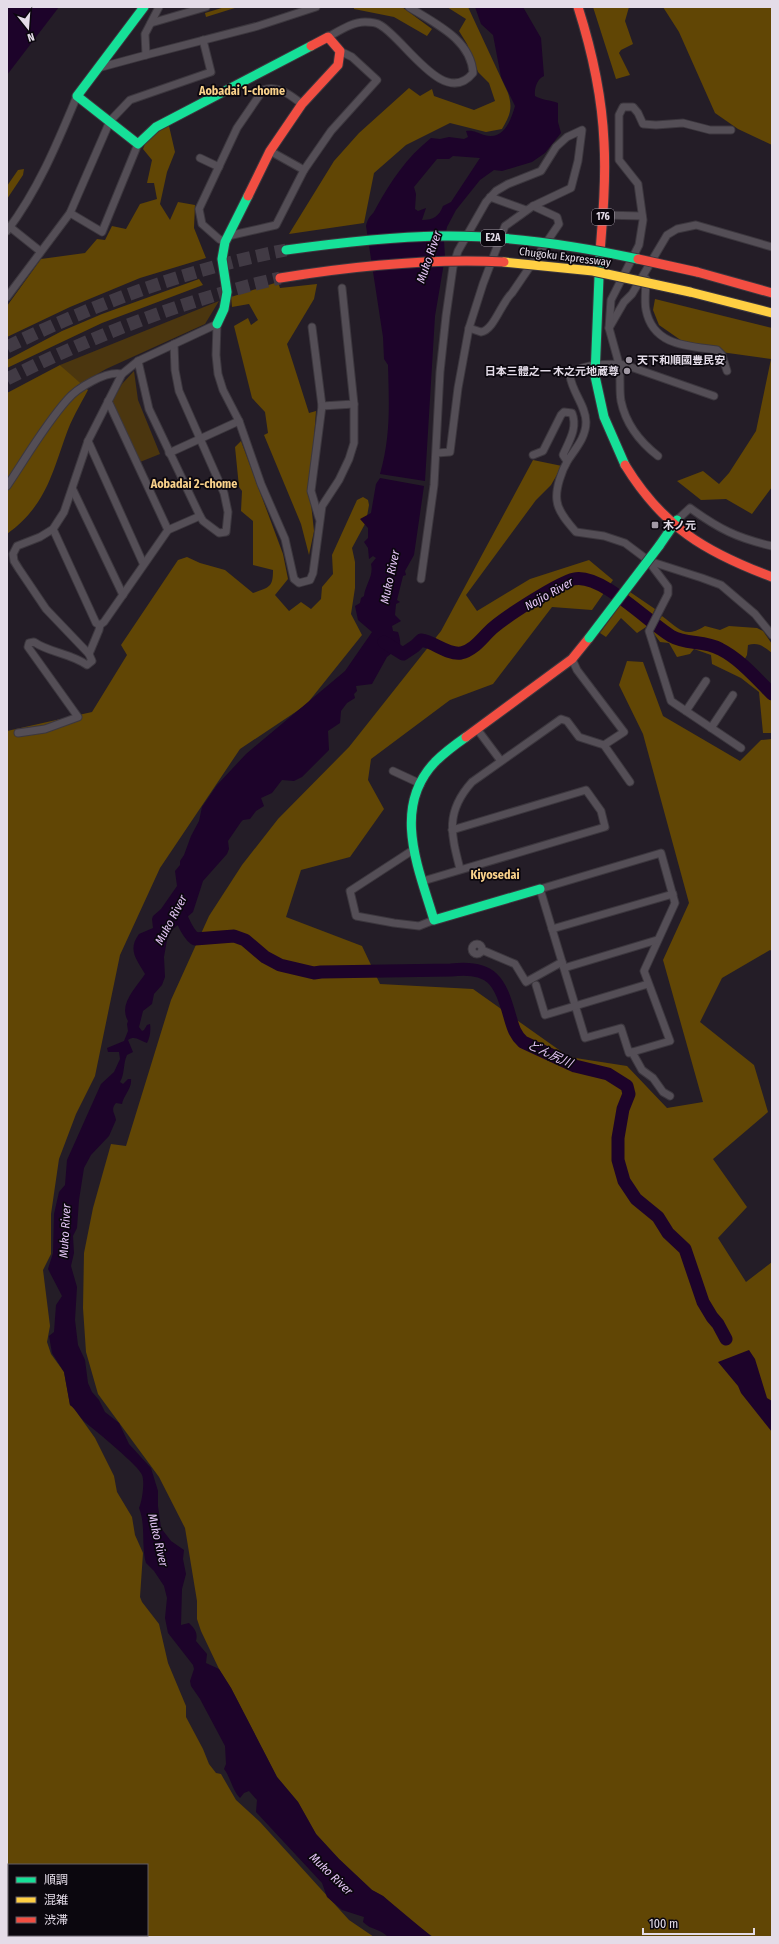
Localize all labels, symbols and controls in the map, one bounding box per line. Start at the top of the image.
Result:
north arrow [8,8,48,48]
text: N [26,30,36,44]
district label: Aobadai 1-chome [198,84,285,98]
road number: 176 [592,209,614,225]
water label: Muko River [414,228,445,285]
road number: E2A [481,230,505,246]
street label: Chugoku Expressway [518,245,612,269]
place label: 天下和順國豊民安 [637,354,725,367]
marker: 天下和順國豊民安 [624,355,634,365]
place label: 日本三體之一 木之元地蔵尊 [485,365,619,378]
marker: 日本三體之一 木之元地蔵尊 [622,366,632,376]
district label: Aobadai 2-chome [150,477,237,491]
place label: 木ノ元 [663,519,696,532]
marker: 木ノ元 [650,520,660,530]
water label: Muko River [378,548,403,605]
water label: Najio River [522,575,576,613]
district label: Kiyosedai [470,868,520,882]
water label: Muko River [152,892,190,947]
water label: どん尻川 [525,1038,577,1071]
water label: Muko River [57,1203,73,1258]
water label: Muko River [145,1512,171,1569]
water label: Muko River [307,1850,356,1898]
legend [8,1864,148,1936]
text: 順調 [44,1873,68,1887]
text: 混雑 [44,1893,68,1907]
scale bar [643,1910,754,1936]
text: 渋滞 [44,1913,68,1927]
text: 100 m [649,1917,678,1931]

